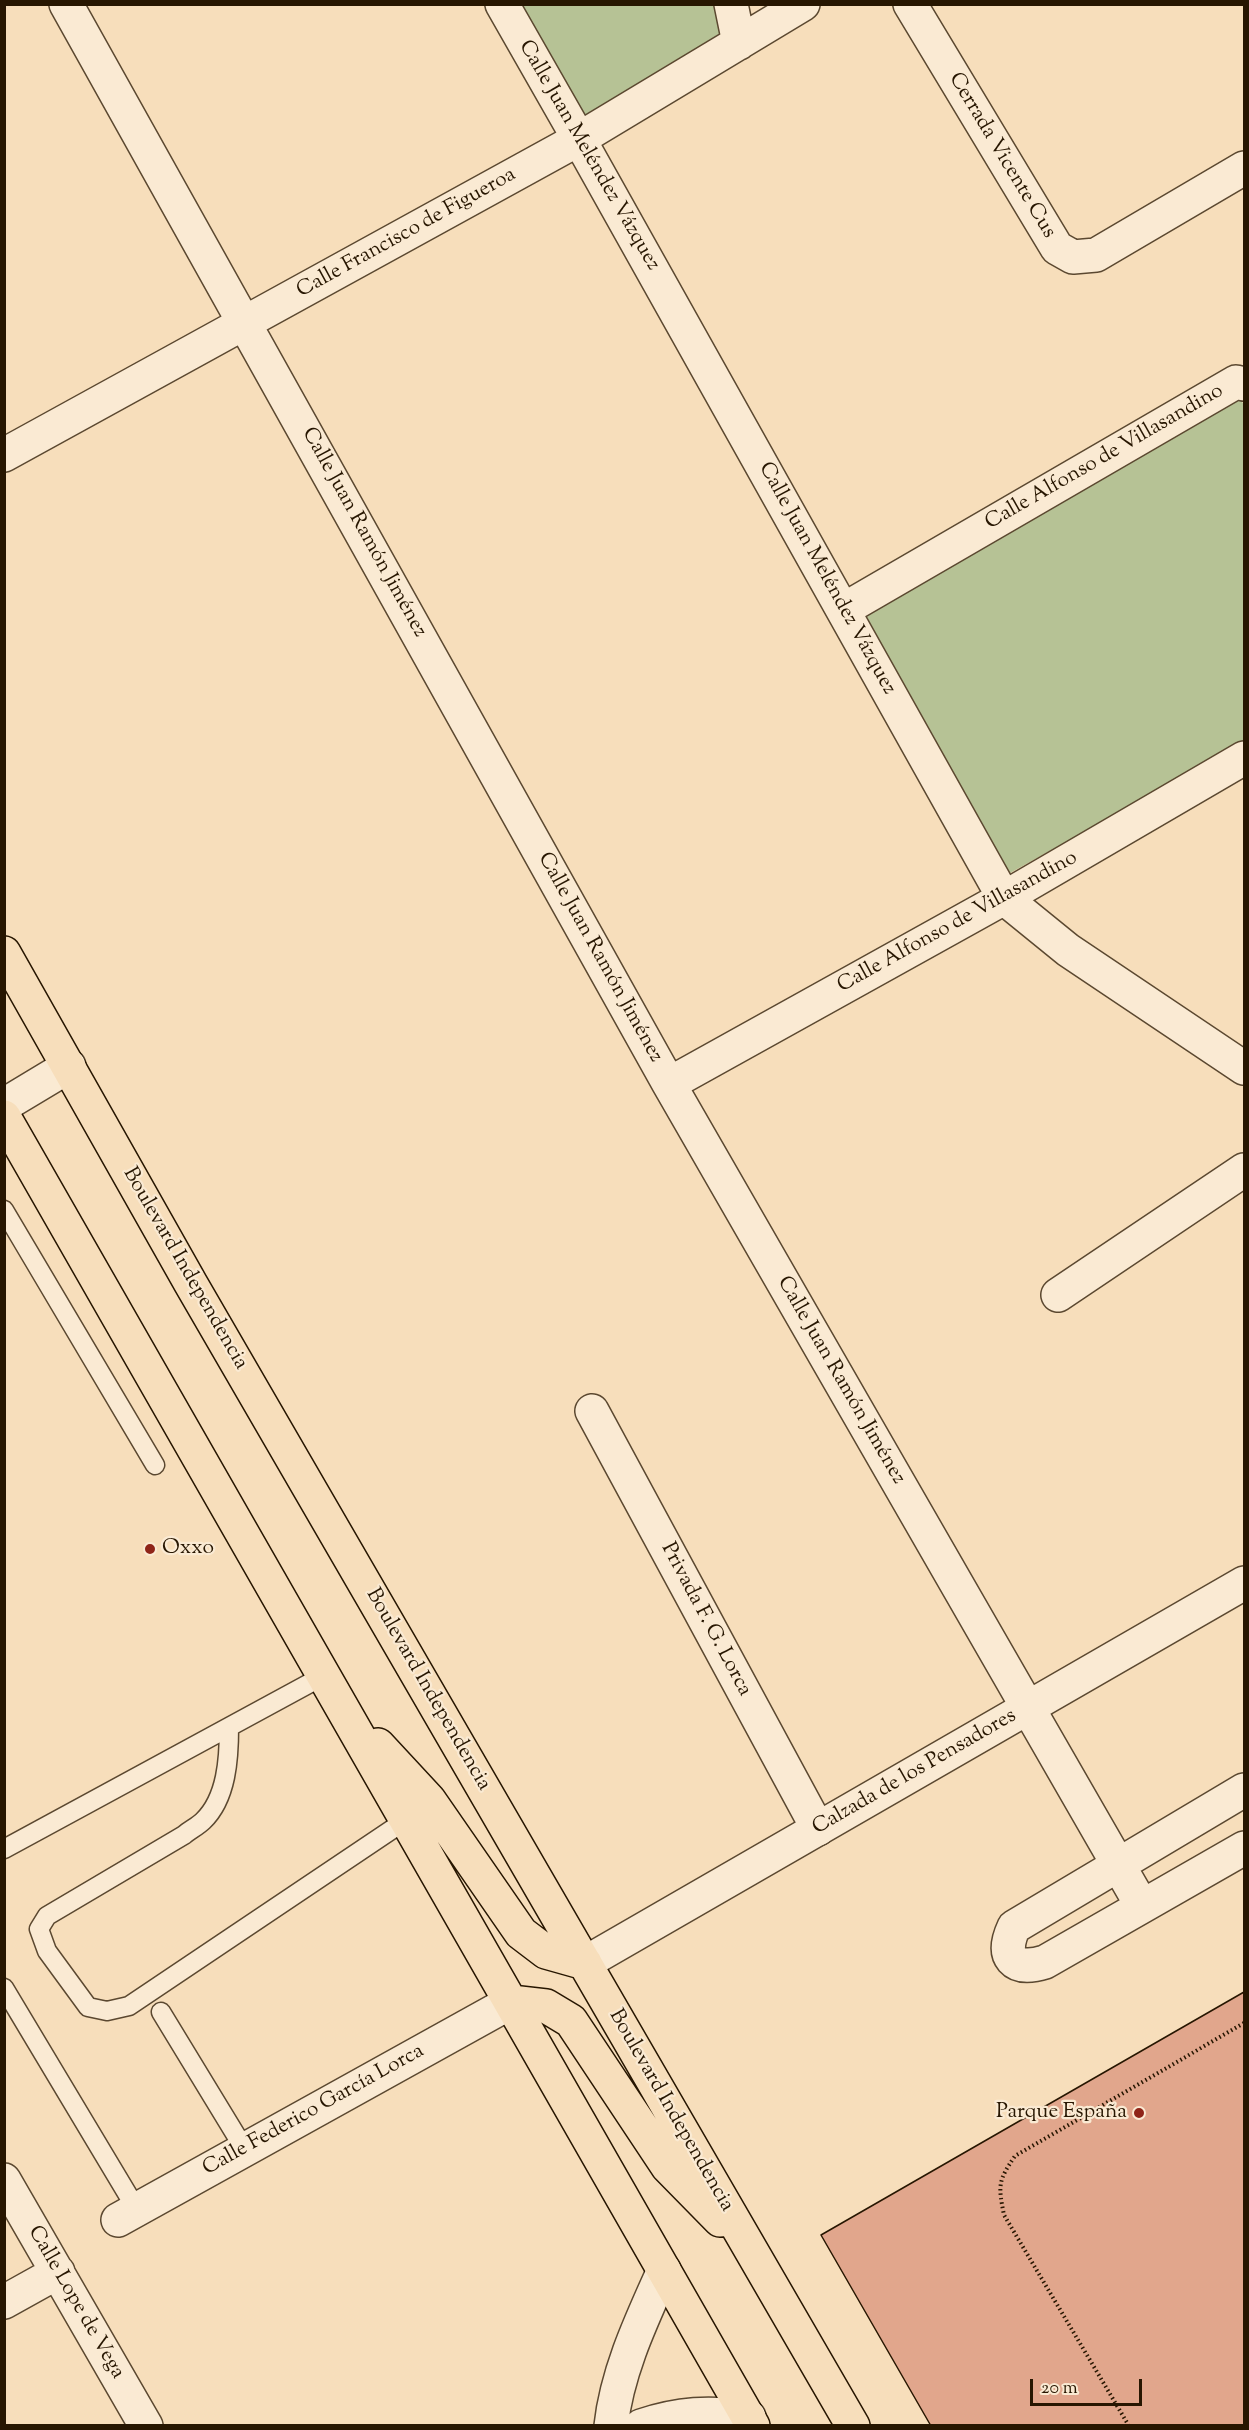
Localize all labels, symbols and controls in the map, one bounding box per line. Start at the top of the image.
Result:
street label: Calle Juan Meléndez Vázquez [512,36,664,276]
street label: Cerrada Vicente Cus [942,69,1060,243]
street label: Calle Francisco de Figueroa [293,163,521,305]
street label: Calle Alfonso de Villasandino [982,379,1228,537]
street label: Calle Juan Ramón Jiménez [295,424,431,642]
street label: Calle Juan Meléndez Vázquez [752,458,900,700]
street label: Calle Alfonso de Villasandino [834,846,1082,1000]
street label: Calle Juan Ramón Jiménez [531,849,667,1067]
street label: Boulevard Independencia [116,1163,252,1375]
street label: Calle Juan Ramón Jiménez [770,1272,910,1490]
place label: Oxxo [162,1536,214,1562]
street label: Privada F. G. Lorca [654,1539,756,1701]
marker: Oxxo [143,1542,157,1556]
street label: Boulevard Independencia [359,1584,495,1796]
street label: Calzada de los Pensadores [809,1704,1021,1842]
street label: Boulevard Independencia [602,2005,738,2217]
street label: Calle Federico García Lorca [199,2040,429,2182]
place label: Parque España [996,2100,1127,2126]
marker: Parque España [1132,2106,1146,2120]
street label: Calle Lope de Vega [21,2222,129,2384]
scale bar [1033,2367,1146,2405]
text: 20 m [1041,2376,1078,2402]

